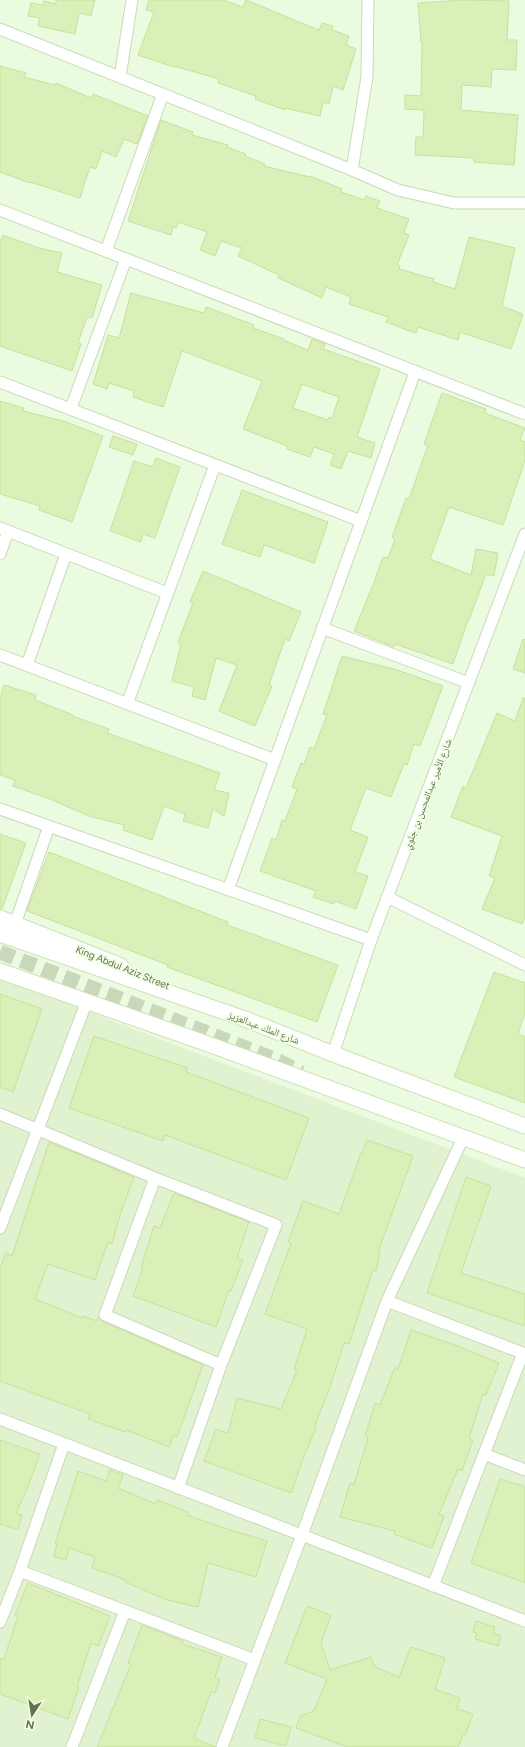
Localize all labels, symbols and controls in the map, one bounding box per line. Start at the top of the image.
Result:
street label: شارع الأمير عبدالمحسن بن جلوي [400,737,456,852]
street label: King Abdul Aziz Street [74,943,172,992]
street label: شارع الملك عبدالعزيز [225,1008,302,1047]
north arrow [12,1695,52,1735]
text: N [25,1717,36,1732]

